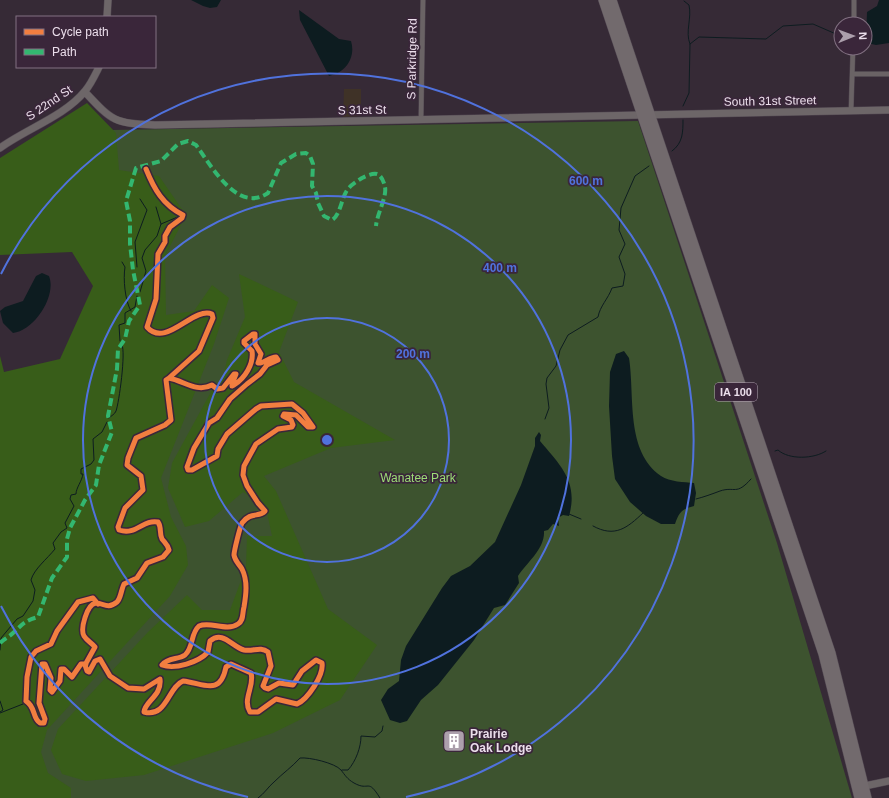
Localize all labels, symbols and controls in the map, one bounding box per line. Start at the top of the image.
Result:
legend [16,16,156,68]
north arrow [833,16,873,56]
street label: S Parkridge Rd [404,18,420,100]
text: Cycle path [52,25,109,39]
text: N [857,32,869,40]
text: Path [52,45,77,59]
street label: S 22nd St [23,82,75,124]
street label: South 31st Street [724,93,817,109]
street label: S 31st St [338,103,387,117]
text: 600 m [569,174,603,188]
text: 400 m [483,261,517,275]
text: 200 m [396,347,430,361]
road number: IA 100 [715,383,757,401]
centre of rings [320,433,334,447]
park label: Wanatee Park [380,471,457,485]
place label: Prairie Oak Lodge [470,727,532,755]
building icon: Prairie Oak Lodge [441,728,467,754]

